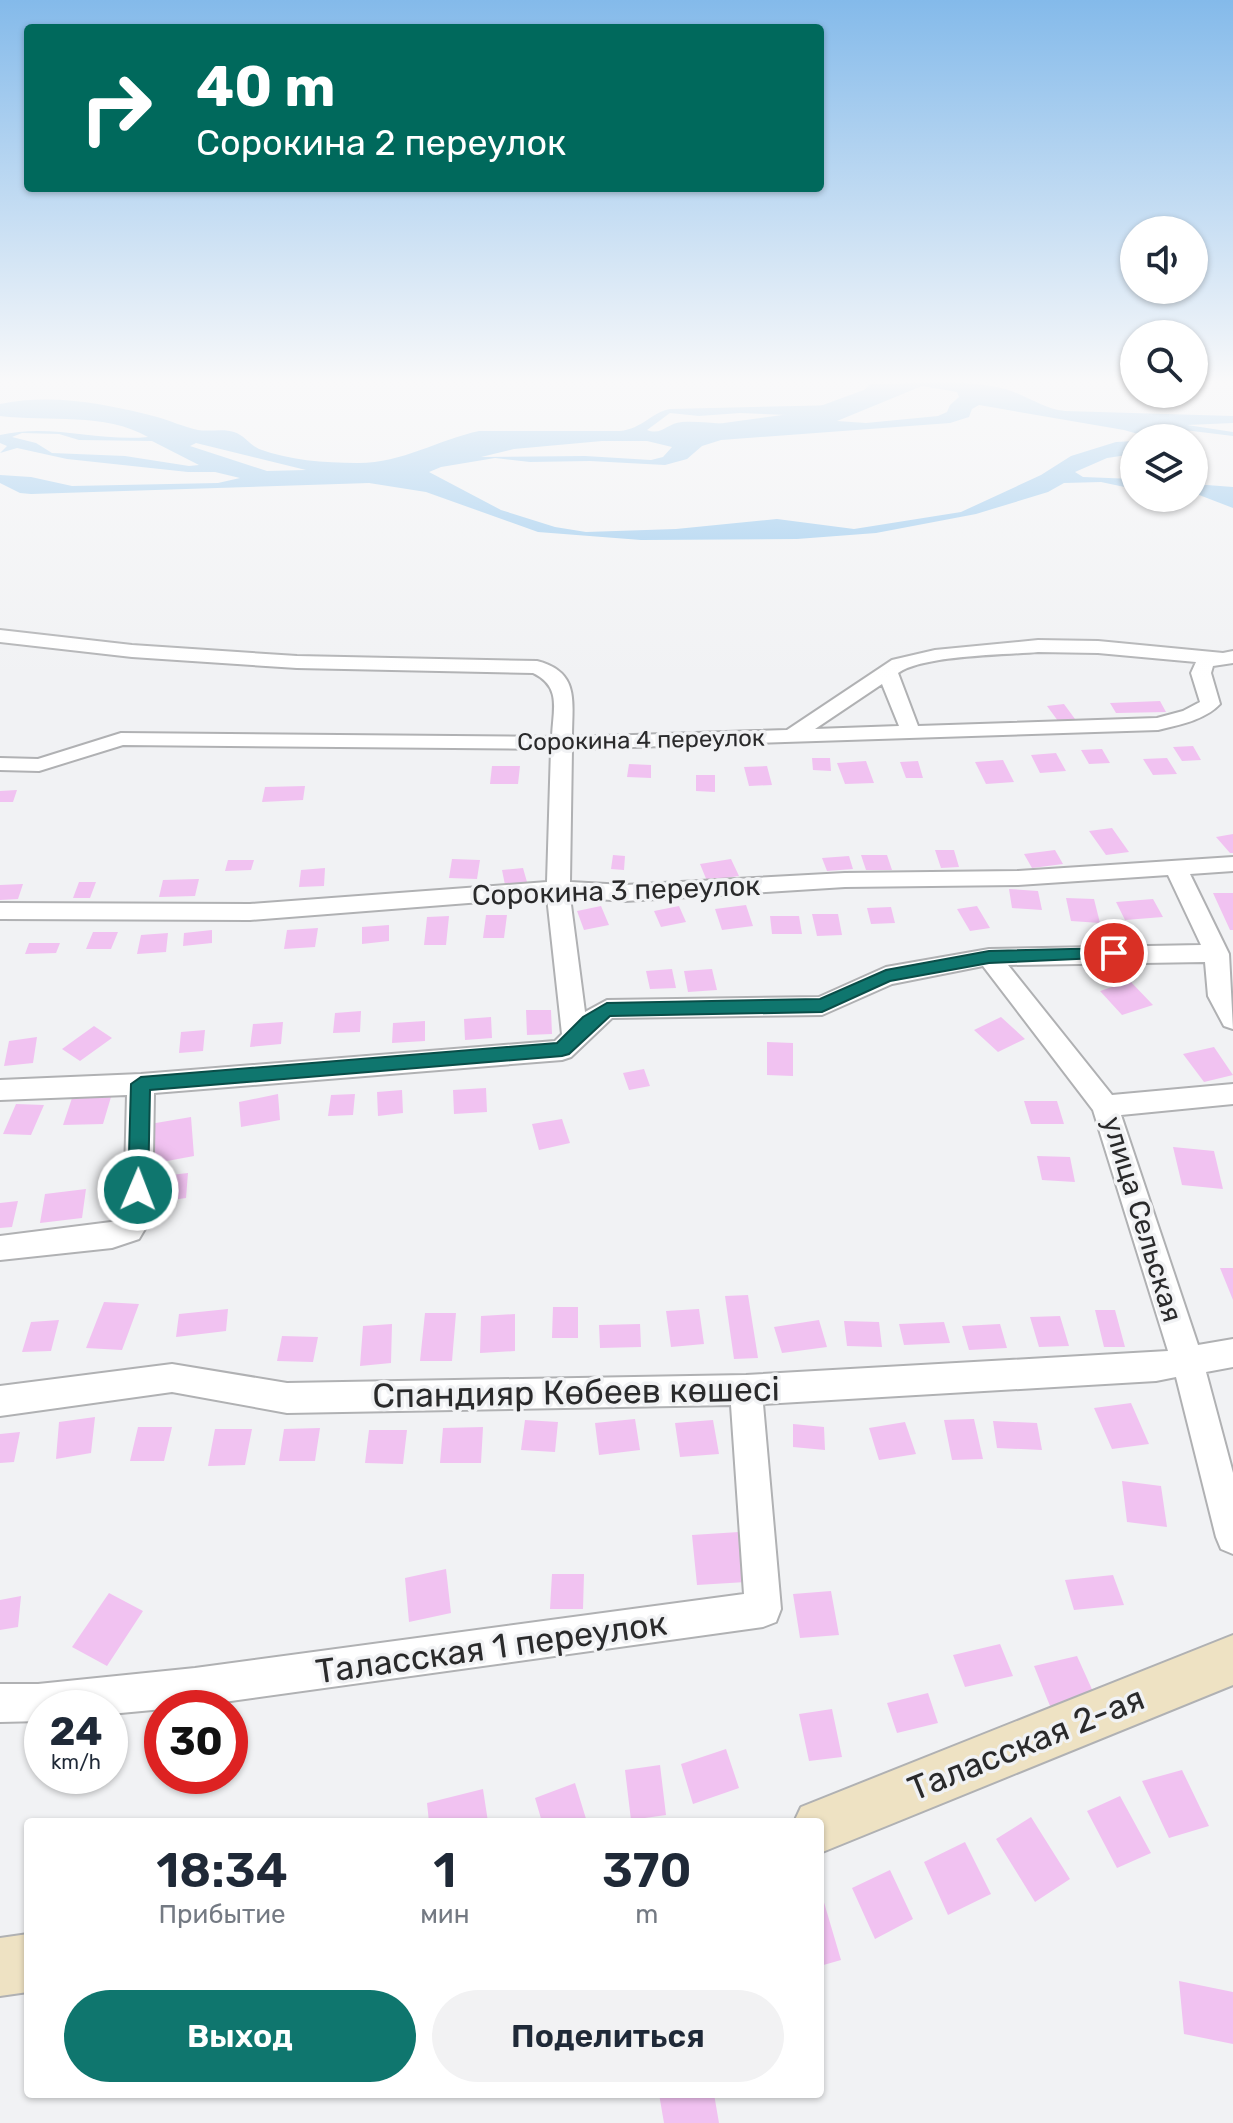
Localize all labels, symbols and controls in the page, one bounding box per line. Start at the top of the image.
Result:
text: 40 m [196,54,336,120]
icon: right [64,56,168,160]
text: Сорокина 2 переулок [196,121,566,164]
map controls [1120,216,1208,512]
button: sound [1120,216,1208,304]
button: search [1120,320,1208,408]
button: layers [1120,424,1208,512]
street label: Сорокина 4 переулок [517,724,765,756]
street label: Сорокина 3 переулок [471,869,761,912]
pin [1080,919,1148,987]
icon: arrive [1092,931,1136,975]
street label: улица Сельская [1096,1112,1189,1326]
position arrow [96,1148,180,1232]
street label: Спандияр Көбеев көшесі [372,1368,780,1417]
street label: Таласская 1 переулок [313,1603,669,1692]
street label: Таласская 2-ая [902,1677,1150,1810]
speed limit sign: 30 [144,1690,248,1794]
text: 24 [49,1708,103,1755]
text: km/h [51,1750,101,1774]
text: 18:34 [156,1842,288,1899]
text: 1 [433,1842,456,1899]
text: 370 [602,1842,692,1899]
text: Прибытие [159,1899,286,1930]
text: мин [420,1899,470,1930]
text: m [635,1899,658,1930]
button: Выход [64,1990,416,2082]
button: Поделиться [432,1990,784,2082]

